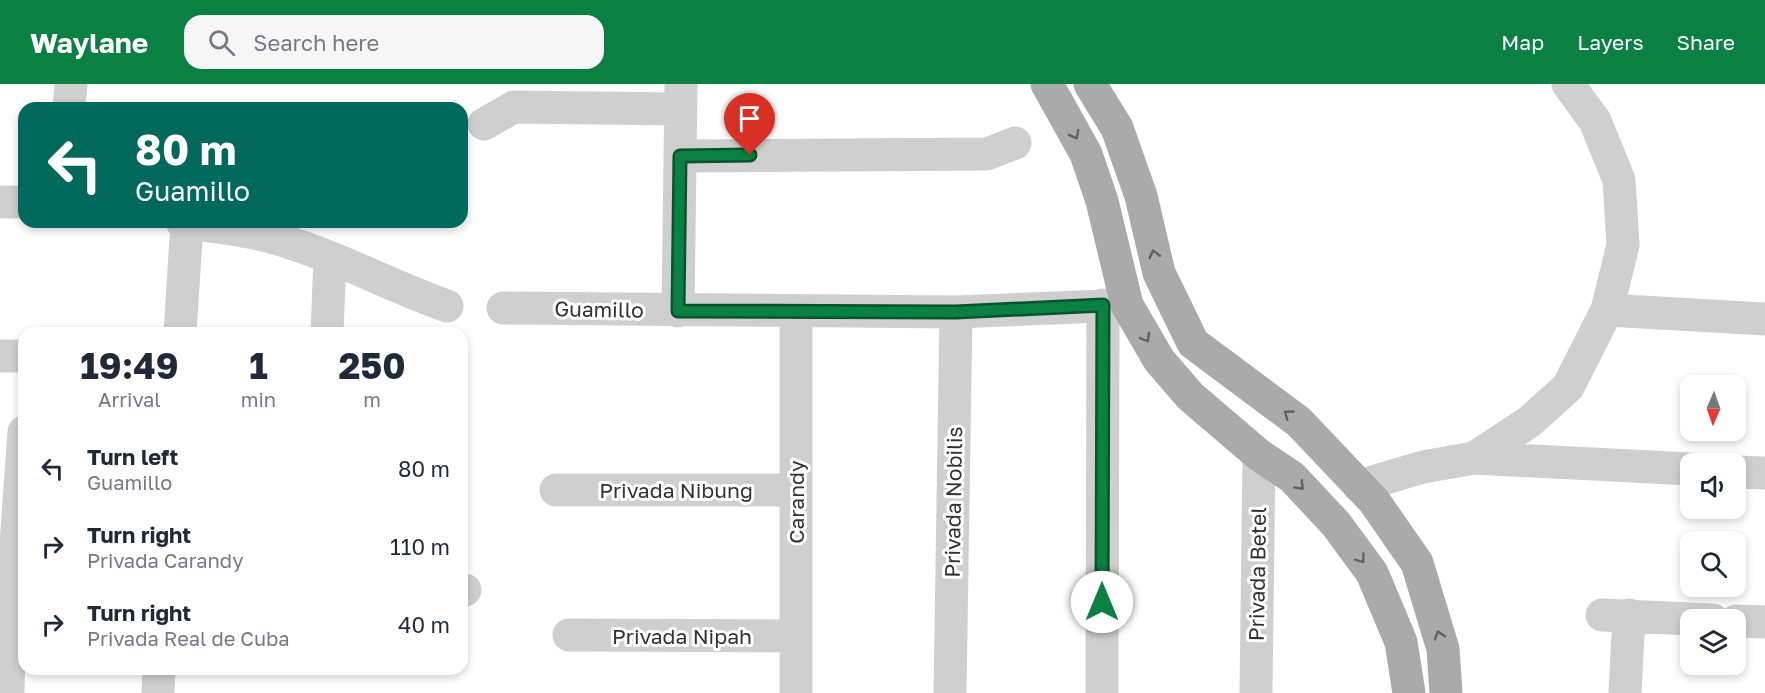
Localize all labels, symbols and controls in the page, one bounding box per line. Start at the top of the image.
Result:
search box [184,15,604,69]
text: Waylane [30,26,148,59]
icon: search [205,26,238,59]
text: Search here [253,29,379,56]
text: Map [1501,29,1544,55]
text: Layers [1577,29,1644,55]
text: Share [1677,29,1735,55]
pin [724,93,775,155]
icon: arrive [733,102,766,135]
text: 80 m [135,124,236,174]
icon: left [36,126,114,204]
one-way arrow [1068,129,1079,139]
text: Guamillo [135,175,250,207]
one-way arrow [1149,250,1162,260]
street label: Guamillo [554,295,644,323]
one-way arrow [1139,332,1150,342]
text: 19:49 [80,344,179,387]
text: 1 [249,344,268,387]
text: 250 [338,344,406,387]
north arrow [1680,375,1746,441]
map controls [1680,375,1746,675]
text: Arrival [98,387,161,411]
text: min [241,387,276,411]
text: m [363,387,381,411]
one-way arrow [1284,410,1295,421]
street label: Privada Nobilis [939,426,967,578]
text: Turn left [87,443,178,470]
icon: left [36,452,69,485]
button: sound [1680,453,1746,519]
text: 80 m [398,455,450,482]
street label: Carandy [783,460,809,544]
text: Guamillo [87,470,172,494]
street label: Privada Nibung [599,477,753,503]
one-way arrow [1293,479,1304,489]
street label: Privada Betel [1243,507,1271,641]
text: Turn right [87,521,191,548]
icon: right [36,530,69,563]
button: search [1680,531,1746,597]
text: 110 m [390,533,450,560]
text: Privada Carandy [87,548,243,572]
one-way arrow [1354,552,1365,563]
position arrow [1070,570,1134,634]
text: Turn right [87,599,191,626]
icon: right [36,608,69,641]
button: layers [1680,609,1746,675]
text: 40 m [398,611,450,638]
street label: Privada Nipah [612,623,752,649]
text: Privada Real de Cuba [87,626,290,650]
one-way arrow [1434,630,1446,641]

